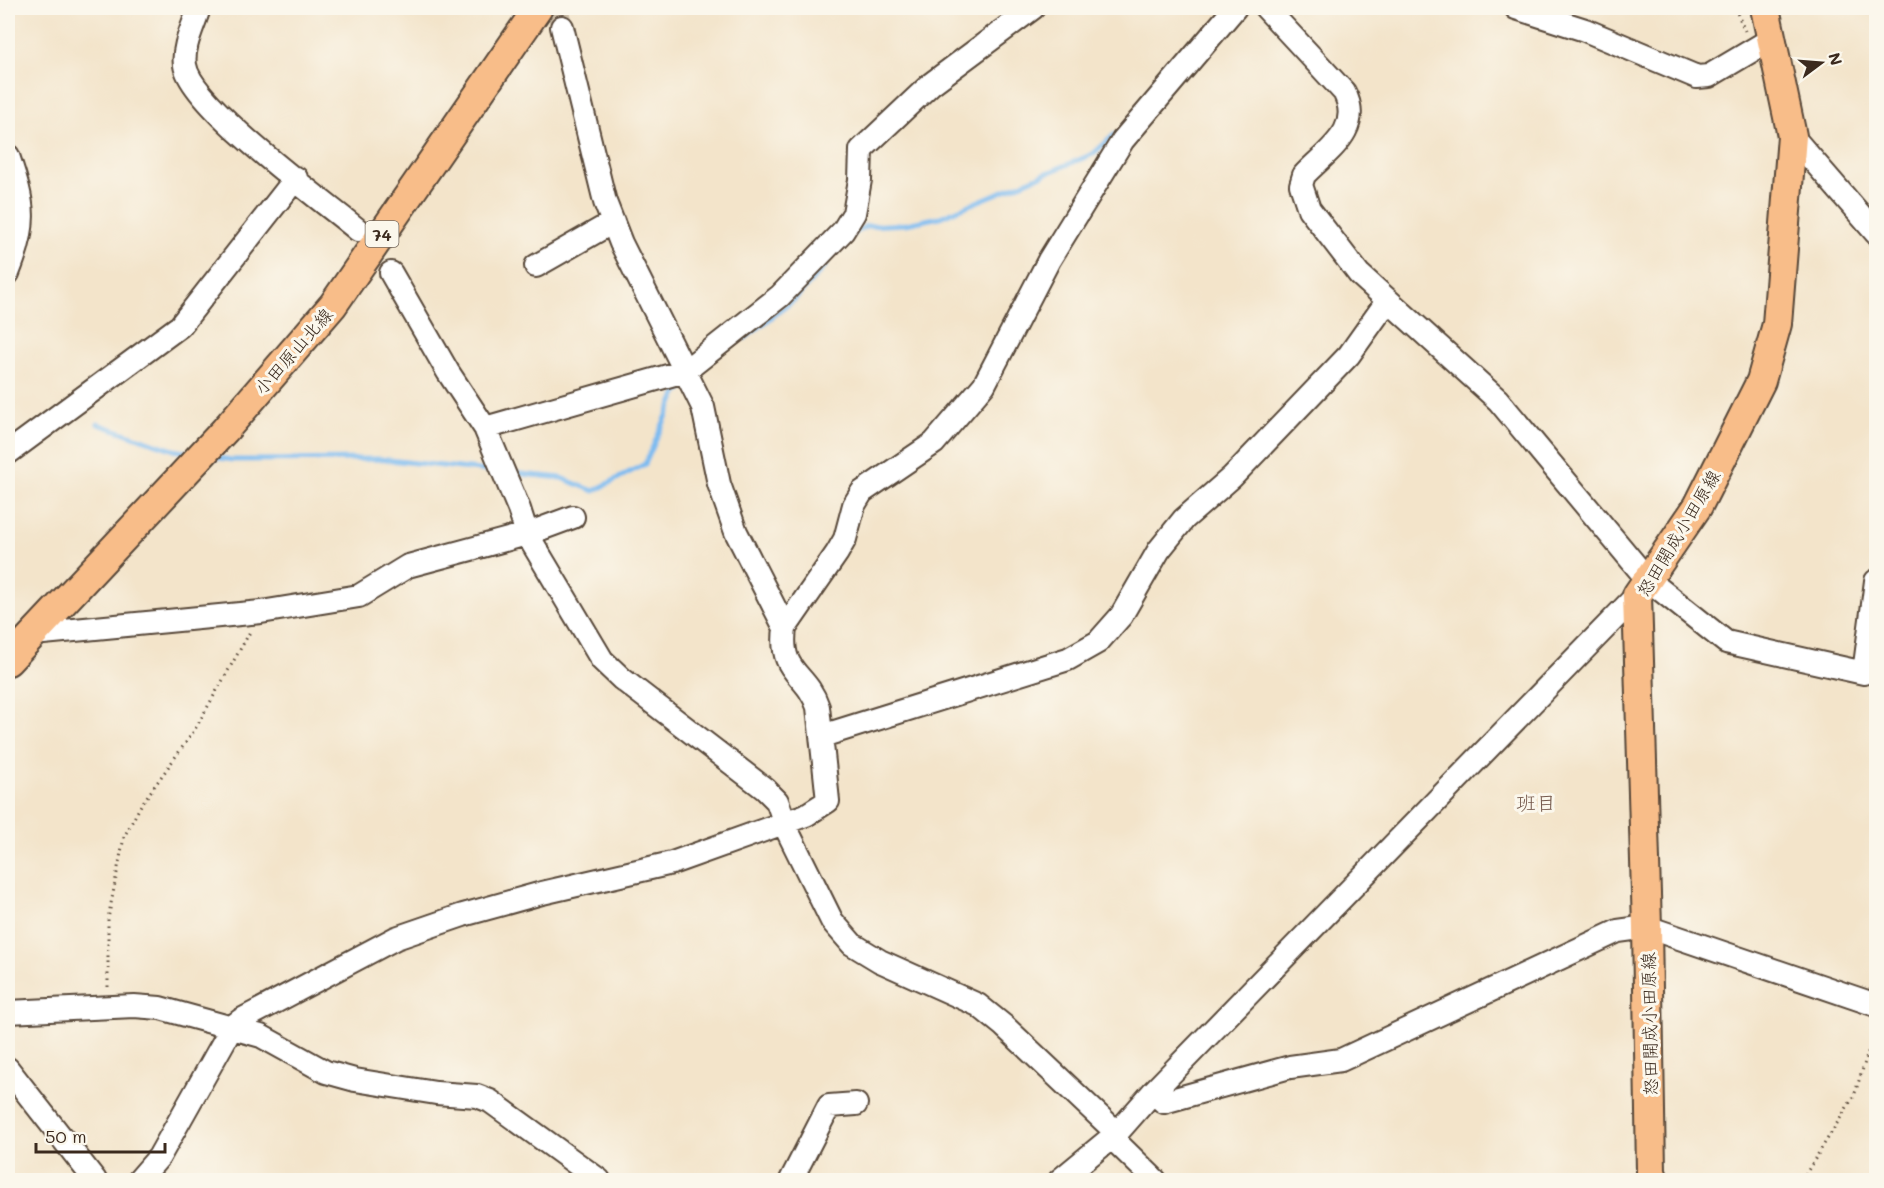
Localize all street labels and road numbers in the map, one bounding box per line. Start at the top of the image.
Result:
road number: 74 [366,221,398,247]
street label: 小田原山北線 [249,302,337,400]
street label: 怒田開成小田原線 [1631,465,1725,601]
street label: 怒田開成小田原線 [1636,952,1662,1096]

